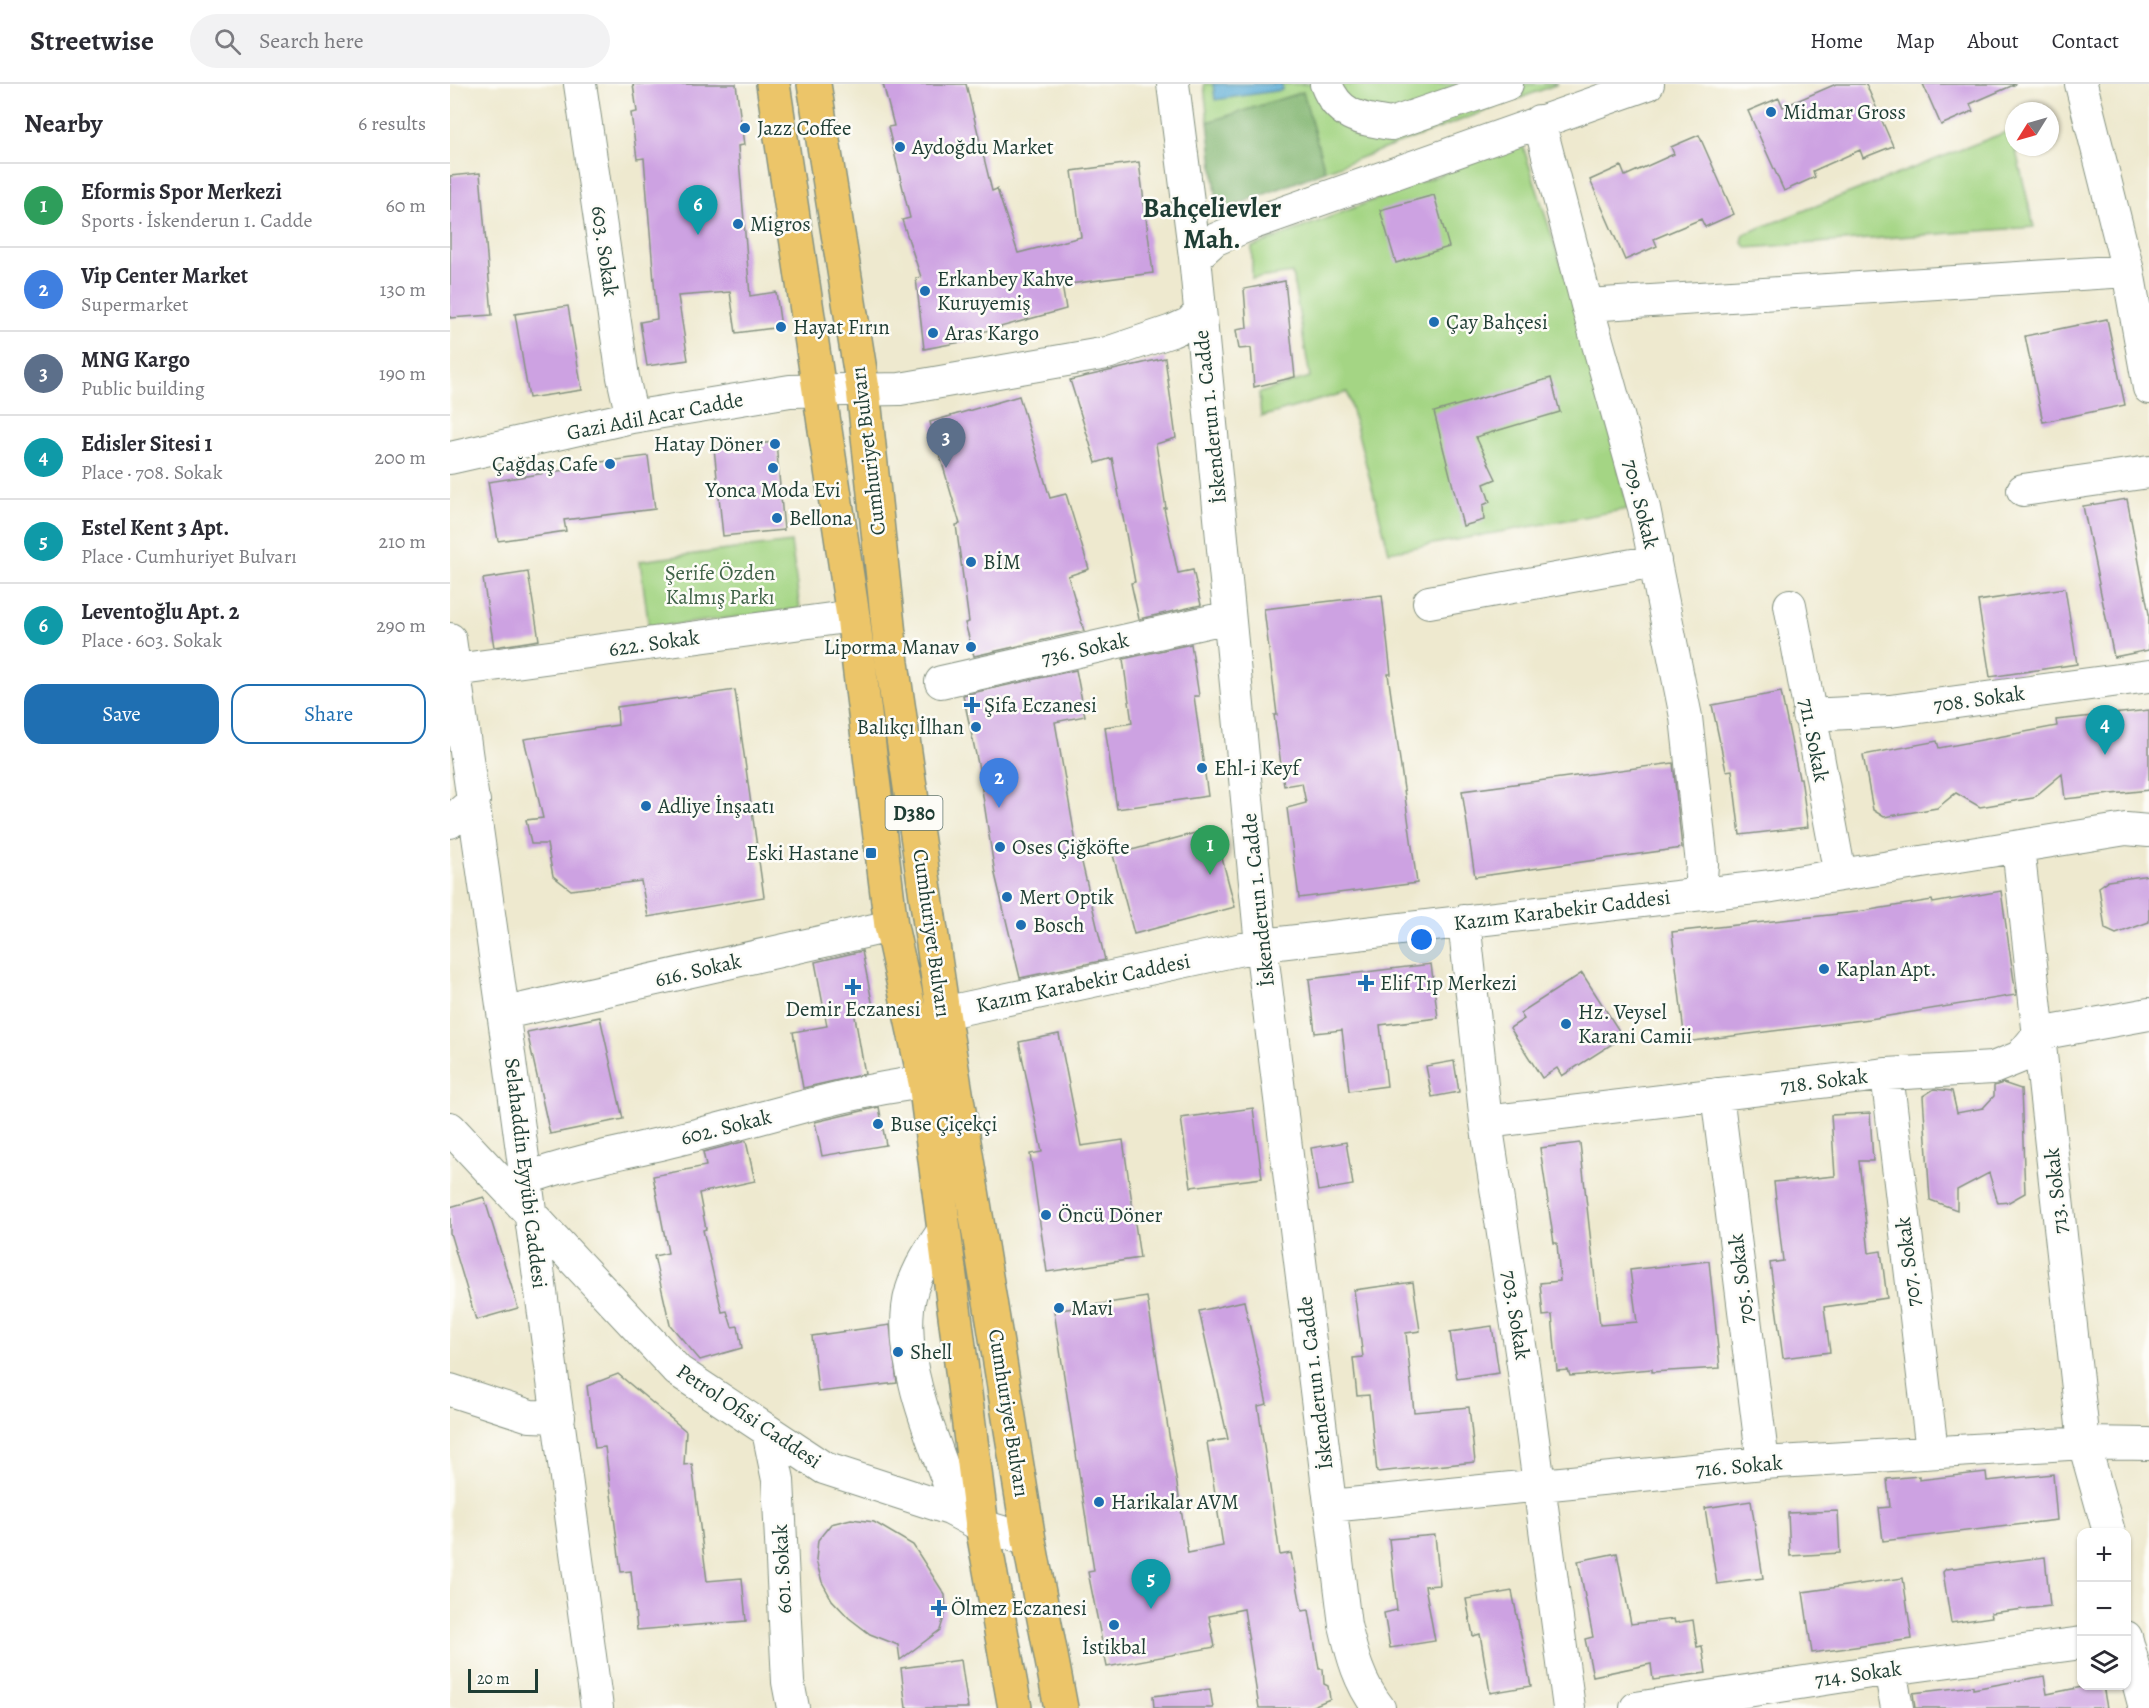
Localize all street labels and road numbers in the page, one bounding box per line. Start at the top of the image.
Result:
street label: 603. Sokak [585,204,625,299]
street label: İskenderun 1. Cadde [1187,329,1233,505]
street label: Cumhuriyet Bulvarı [844,365,892,537]
street label: Gazi Adil Acar Cadde [564,385,746,447]
street label: 709. Sokak [1616,456,1666,552]
street label: 622. Sokak [607,623,702,663]
street label: 736. Sokak [1039,625,1132,673]
street label: 708. Sokak [1932,679,2027,719]
street label: 711. Sokak [1792,696,1836,785]
road number: D380 [886,796,942,830]
street label: İskenderun 1. Cadde [1235,812,1281,988]
street label: Cumhuriyet Bulvarı [906,847,958,1019]
street label: Kazım Karabekir Caddesi [1452,883,1672,937]
street label: 616. Sokak [652,946,745,994]
street label: Kazım Karabekir Caddesi [973,947,1193,1019]
street label: Selahaddin Eyyübi Caddesi [498,1056,554,1290]
street label: 718. Sokak [1779,1062,1870,1100]
street label: 602. Sokak [678,1102,775,1152]
street label: 713. Sokak [2038,1146,2074,1235]
street label: 707. Sokak [1889,1215,1927,1309]
street label: 705. Sokak [1722,1232,1760,1326]
street label: 703. Sokak [1495,1268,1537,1362]
street label: İskenderun 1. Cadde [1290,1295,1340,1471]
street label: Cumhuriyet Bulvarı [982,1327,1036,1499]
street label: Petrol Ofisi Caddesi [671,1357,827,1475]
street label: 716. Sokak [1694,1448,1784,1484]
street label: 601. Sokak [766,1523,798,1614]
street label: 714. Sokak [1813,1654,1904,1694]

